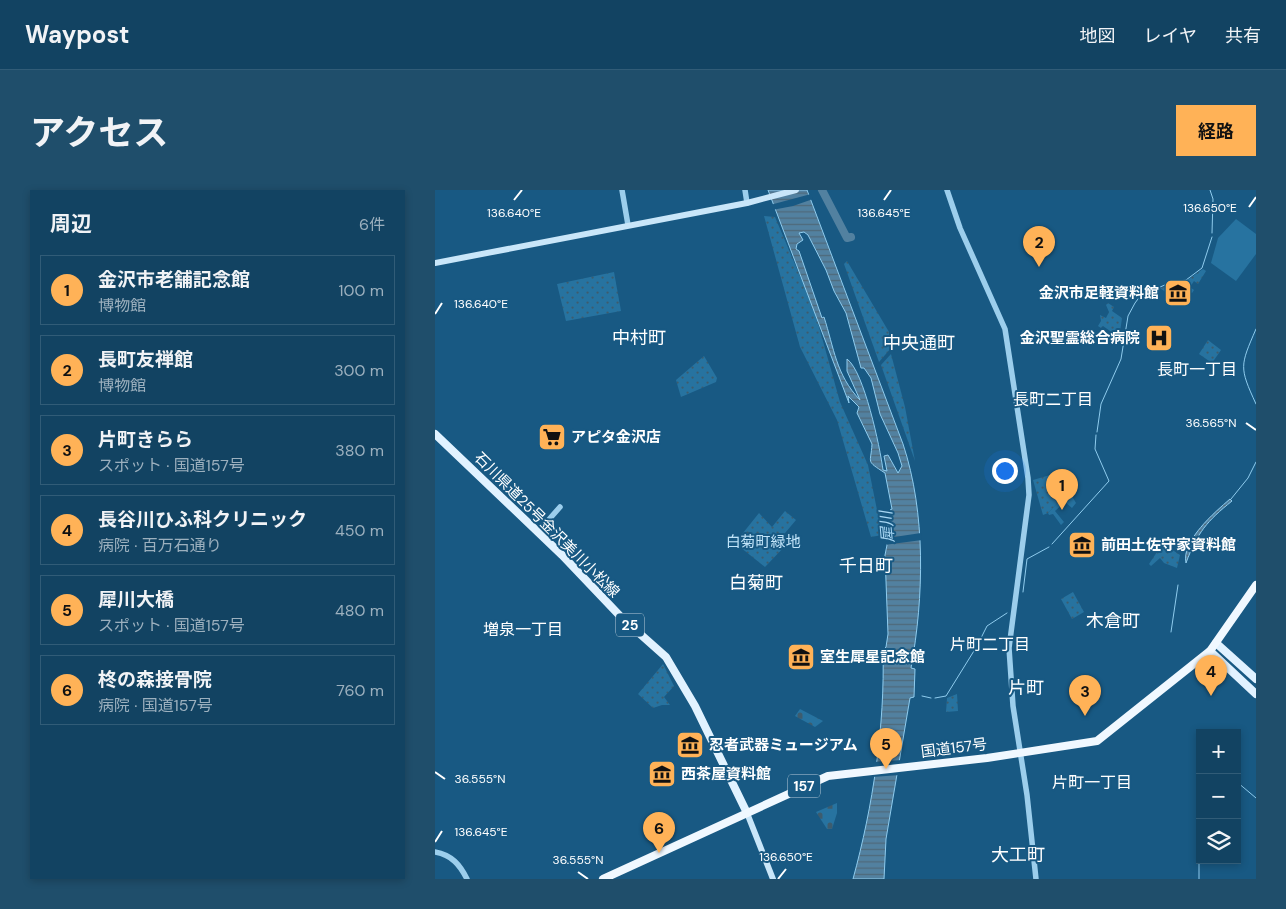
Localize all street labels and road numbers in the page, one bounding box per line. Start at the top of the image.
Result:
street label: 石川県道25号金沢美川小松線 [470,448,624,602]
road number: 25 [616,614,644,636]
street label: 国道157号 [920,734,988,762]
road number: 157 [788,774,820,798]

